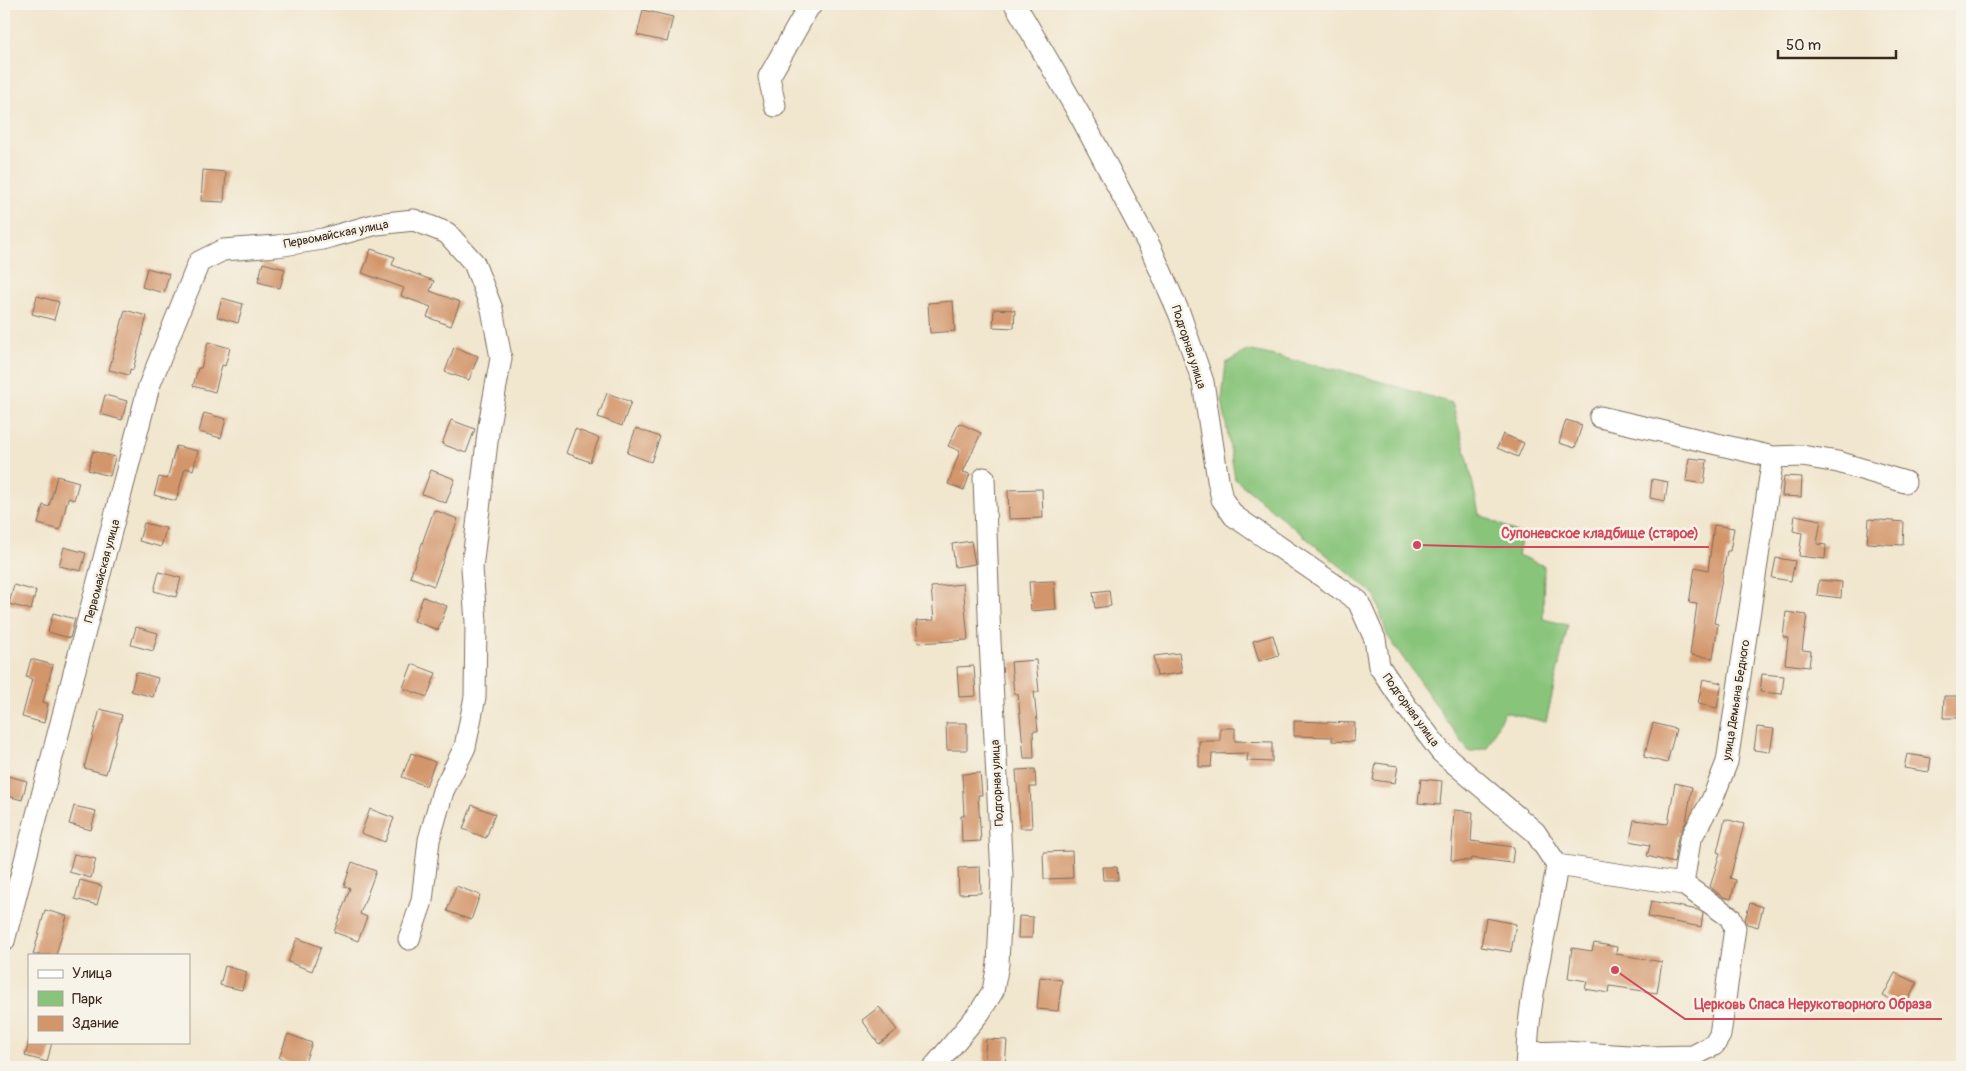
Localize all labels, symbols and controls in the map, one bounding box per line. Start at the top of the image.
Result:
scale bar [1778,28,1896,60]
text: 50 m [1786,36,1821,55]
street label: Первомайская улица [282,217,390,252]
street label: Подгорная улица [1168,304,1209,391]
street label: Первомайская улица [81,517,124,624]
callout: Супоневское кладбище (старое) [1491,518,1709,547]
text: Супоневское кладбище (старое) [1501,525,1699,542]
street label: улица Демьяна Бедного [1719,638,1754,763]
street label: Подгорная улица [1379,671,1442,750]
street label: Подгорная улица [988,739,1007,827]
legend [28,954,190,1044]
text: Улица [72,964,112,983]
text: Парк [72,990,103,1009]
callout: Церковь Спаса Нерукотворного Образа [1685,990,1942,1019]
text: Церковь Спаса Нерукотворного Образа [1694,996,1932,1013]
text: Здание [72,1014,119,1033]

